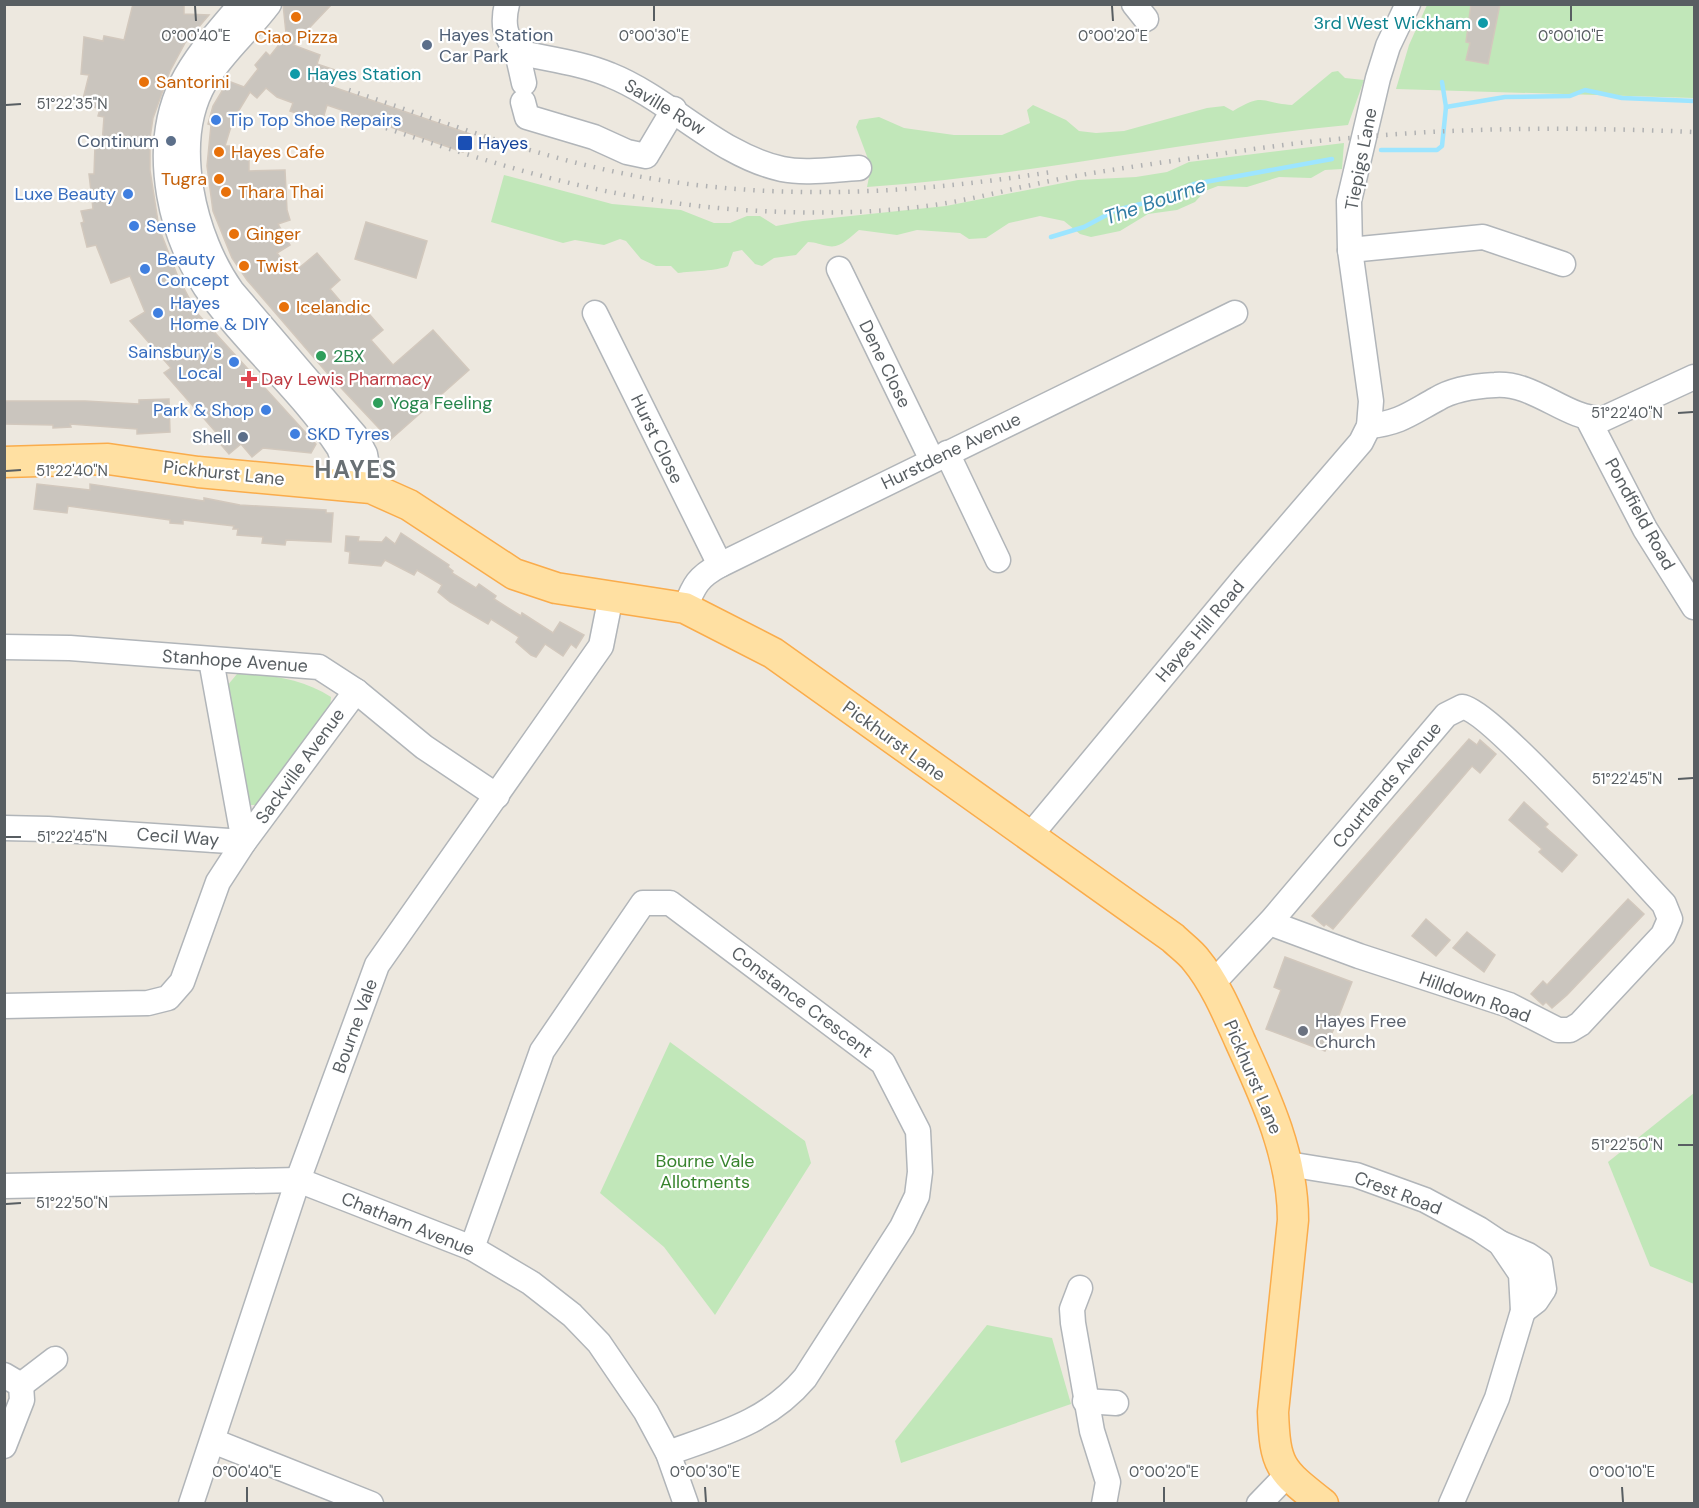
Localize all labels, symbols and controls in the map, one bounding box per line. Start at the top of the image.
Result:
marker: Ciao Pizza [289,10,303,24]
place label: 3rd West Wickham [1313,11,1471,35]
marker: 3rd West Wickham [1476,16,1490,30]
place label: Hayes Station Car Park [439,23,553,68]
place label: Ciao Pizza [254,25,338,49]
text: 0°00'40"E [161,26,231,46]
text: 0°00'30"E [619,26,689,46]
text: 0°00'20"E [1078,26,1148,46]
text: 0°00'10"E [1538,26,1604,46]
marker: Hayes Station Car Park [420,38,434,52]
place label: Hayes Station [307,62,421,86]
marker: Hayes Station [288,67,302,81]
place label: Santorini [156,70,230,94]
street label: Saville Row [620,73,710,141]
marker: Santorini [137,75,151,89]
text: 51°22'35"N [36,94,108,114]
street label: Tiepigs Lane [1339,106,1383,212]
place label: Tip Top Shoe Repairs [228,108,402,132]
marker: Tip Top Shoe Repairs [209,113,223,127]
place label: Continum [77,129,159,153]
place label: Hayes [478,131,528,155]
marker: Continum [164,134,178,148]
marker: Hayes [456,134,474,152]
place label: Hayes Cafe [231,140,325,164]
marker: Hayes Cafe [212,145,226,159]
place label: Tugra [161,167,207,191]
marker: Tugra [212,172,226,186]
water label: The Bourne [1101,172,1209,230]
place label: Thara Thai [238,180,324,204]
place label: Luxe Beauty [14,182,116,206]
marker: Thara Thai [219,185,233,199]
marker: Luxe Beauty [121,187,135,201]
place label: Sense [146,214,196,238]
marker: Sense [127,219,141,233]
place label: Ginger [246,222,301,246]
marker: Ginger [227,227,241,241]
place label: Beauty Concept [157,247,229,292]
place label: Twist [256,254,299,278]
marker: Twist [237,259,251,273]
marker: Beauty Concept [138,262,152,276]
place label: Hayes Home & DIY [170,291,270,336]
place label: Icelandic [296,295,371,319]
marker: Icelandic [277,300,291,314]
marker: Hayes Home & DIY [151,306,165,320]
street label: Dene Close [853,316,917,412]
place label: Sainsbury's Local [128,340,222,385]
place label: 2BX [333,344,365,368]
marker: 2BX [314,349,328,363]
marker: Sainsbury's Local [227,355,241,369]
place label: Day Lewis Pharmacy [261,367,432,391]
marker: Day Lewis Pharmacy [242,372,256,386]
street label: Hurst Close [625,390,689,488]
place label: Yoga Feeling [390,391,492,415]
marker: Yoga Feeling [371,396,385,410]
place label: Park & Shop [153,398,254,422]
marker: Park & Shop [259,403,273,417]
text: 51°22'40"N [1591,403,1663,423]
street label: Hurstdene Avenue [877,407,1025,495]
place label: SKD Tyres [307,422,390,446]
place label: Shell [192,425,231,449]
marker: SKD Tyres [288,427,302,441]
marker: Shell [236,430,250,444]
district label: HAYES [314,454,398,485]
street label: Pondfield Road [1599,454,1681,574]
street label: Pickhurst Lane [162,455,286,491]
text: 51°22'40"N [36,461,108,481]
street label: Hayes Hill Road [1150,575,1250,687]
street label: Stanhope Avenue [161,644,309,678]
street label: Pickhurst Lane [838,696,950,786]
street label: Sackville Avenue [250,703,350,829]
street label: Courtlands Avenue [1327,717,1447,853]
text: 51°22'45"N [1592,769,1662,789]
street label: Cecil Way [136,822,220,852]
text: 51°22'45"N [37,827,107,847]
street label: Constance Crescent [726,941,878,1063]
street label: Hilldown Road [1416,966,1534,1028]
street label: Bourne Vale [327,975,383,1077]
place label: Hayes Free Church [1315,1009,1406,1054]
street label: Pickhurst Lane [1218,1016,1288,1138]
marker: Hayes Free Church [1296,1024,1310,1038]
text: 51°22'50"N [1591,1135,1663,1155]
park label: Bourne Vale Allotments [656,1149,754,1194]
street label: Crest Road [1351,1165,1445,1221]
street label: Chatham Avenue [338,1186,478,1262]
text: 51°22'50"N [36,1193,108,1213]
text: 0°00'40"E [212,1462,282,1482]
text: 0°00'30"E [670,1462,740,1482]
text: 0°00'20"E [1129,1462,1199,1482]
text: 0°00'10"E [1589,1462,1655,1482]

